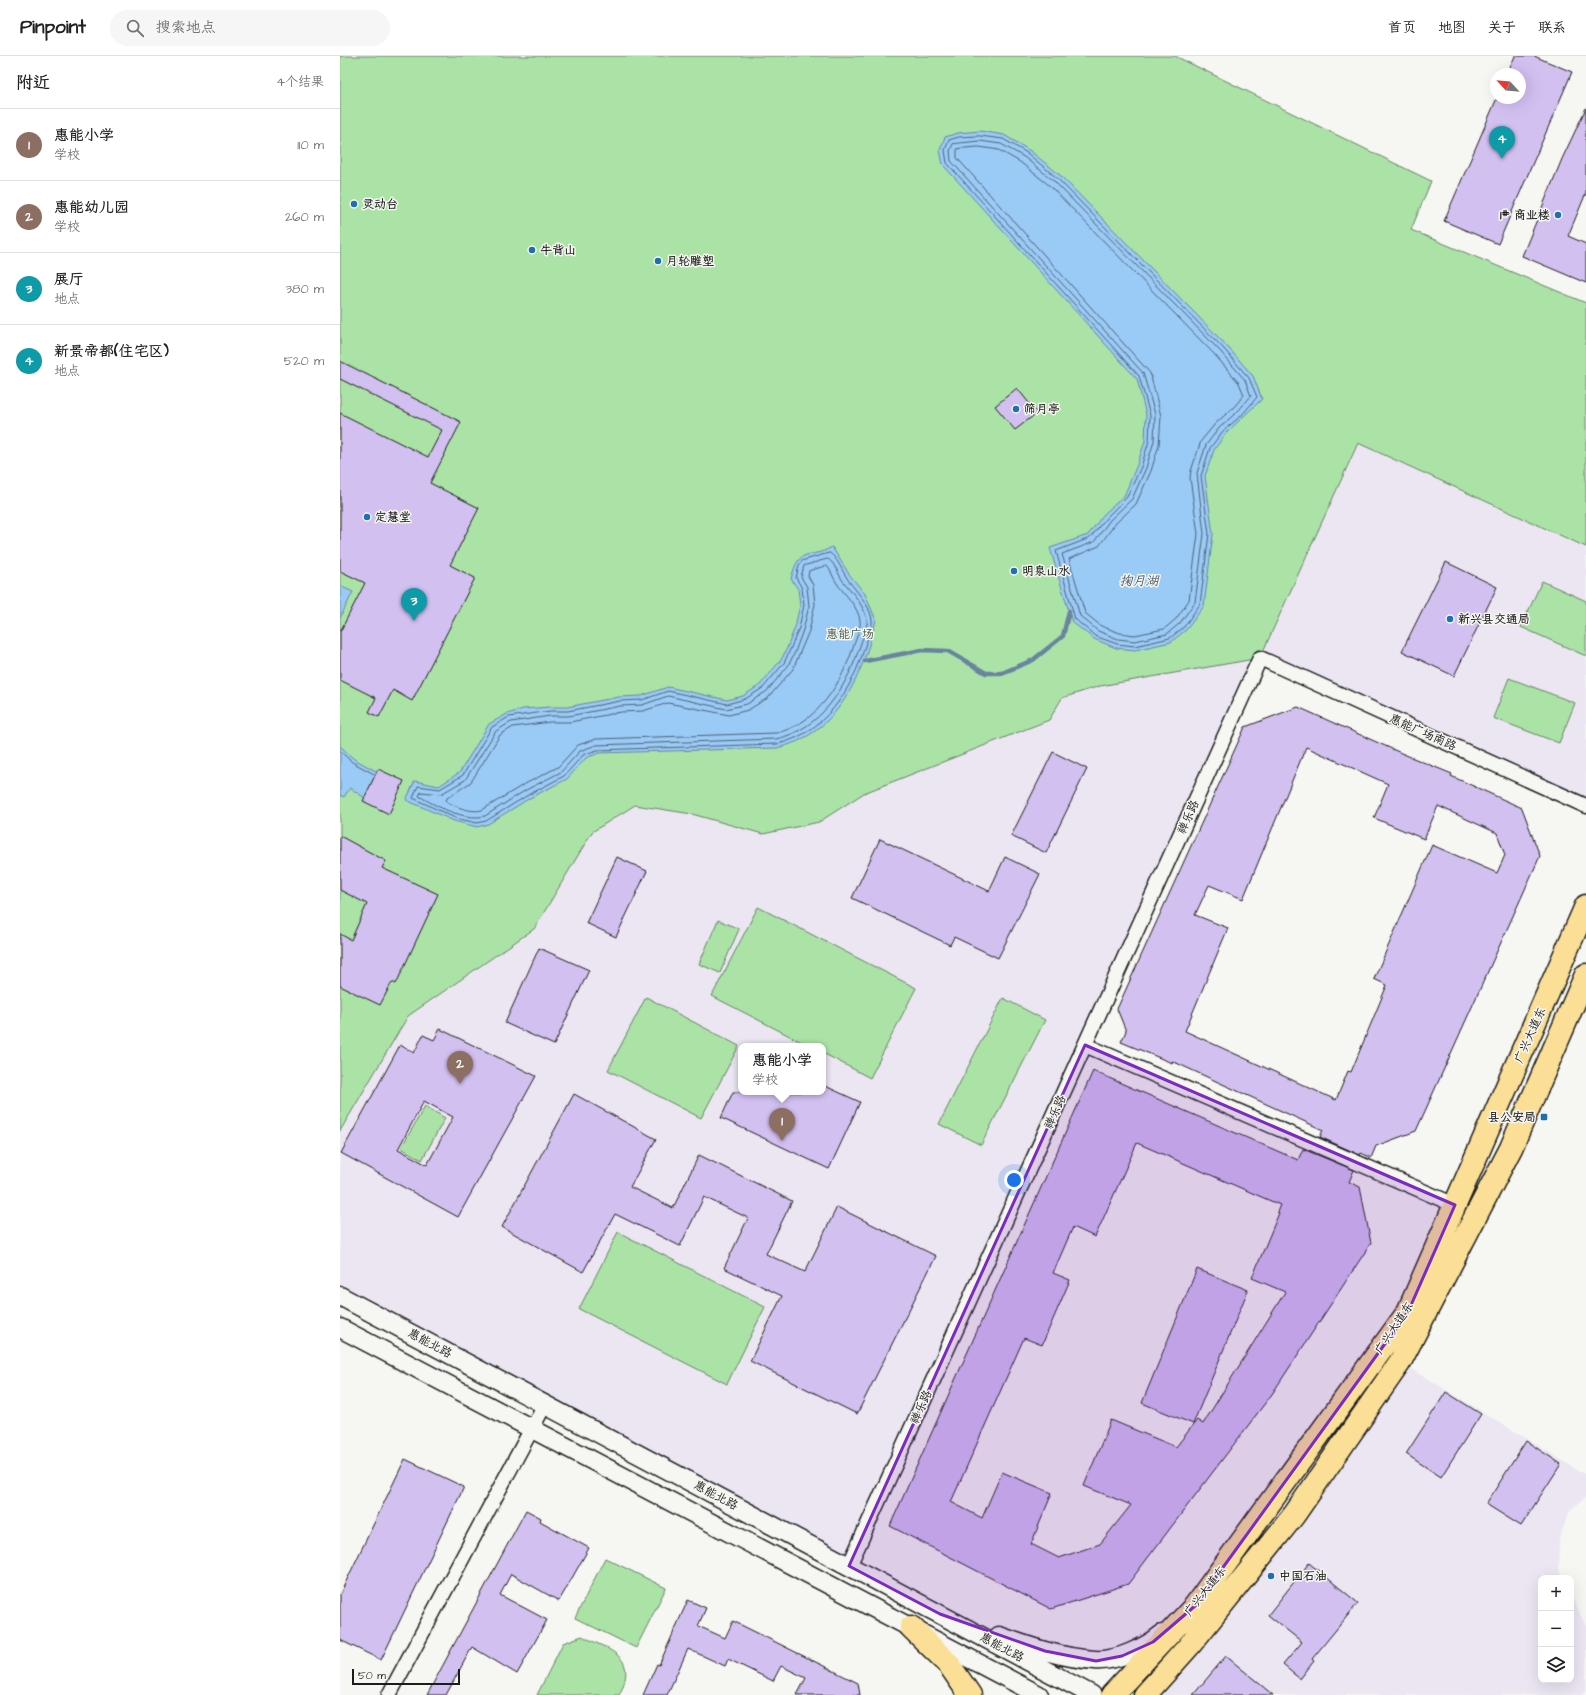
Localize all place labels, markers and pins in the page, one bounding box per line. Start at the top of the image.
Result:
pin: 4 [1489,126,1515,159]
place label: 灵动台 [362,196,398,213]
marker: 灵动台 [349,199,359,209]
place label: 1# 商业楼 [1500,207,1550,224]
marker: 1# 商业楼 [1553,210,1563,220]
place label: 牛背山 [540,242,576,259]
marker: 牛背山 [527,245,537,255]
place label: 月轮雕塑 [666,253,714,270]
marker: 月轮雕塑 [653,256,663,266]
place label: 筛月亭 [1024,401,1060,418]
marker: 筛月亭 [1011,404,1021,414]
place label: 定慧堂 [375,509,411,526]
marker: 定慧堂 [362,512,372,522]
place label: 明泉山水 [1022,563,1071,580]
marker: 明泉山水 [1009,566,1019,576]
pin: 3 [401,588,427,621]
place label: 新兴县交通局 [1458,611,1530,628]
marker: 新兴县交通局 [1445,614,1455,624]
pin: 2 [447,1051,473,1084]
pin: 1 [769,1108,795,1141]
place label: 县公安局 [1488,1109,1536,1126]
marker: 县公安局 [1539,1112,1549,1122]
place label: 中国石油 [1279,1568,1327,1585]
marker: 中国石油 [1266,1571,1276,1581]

